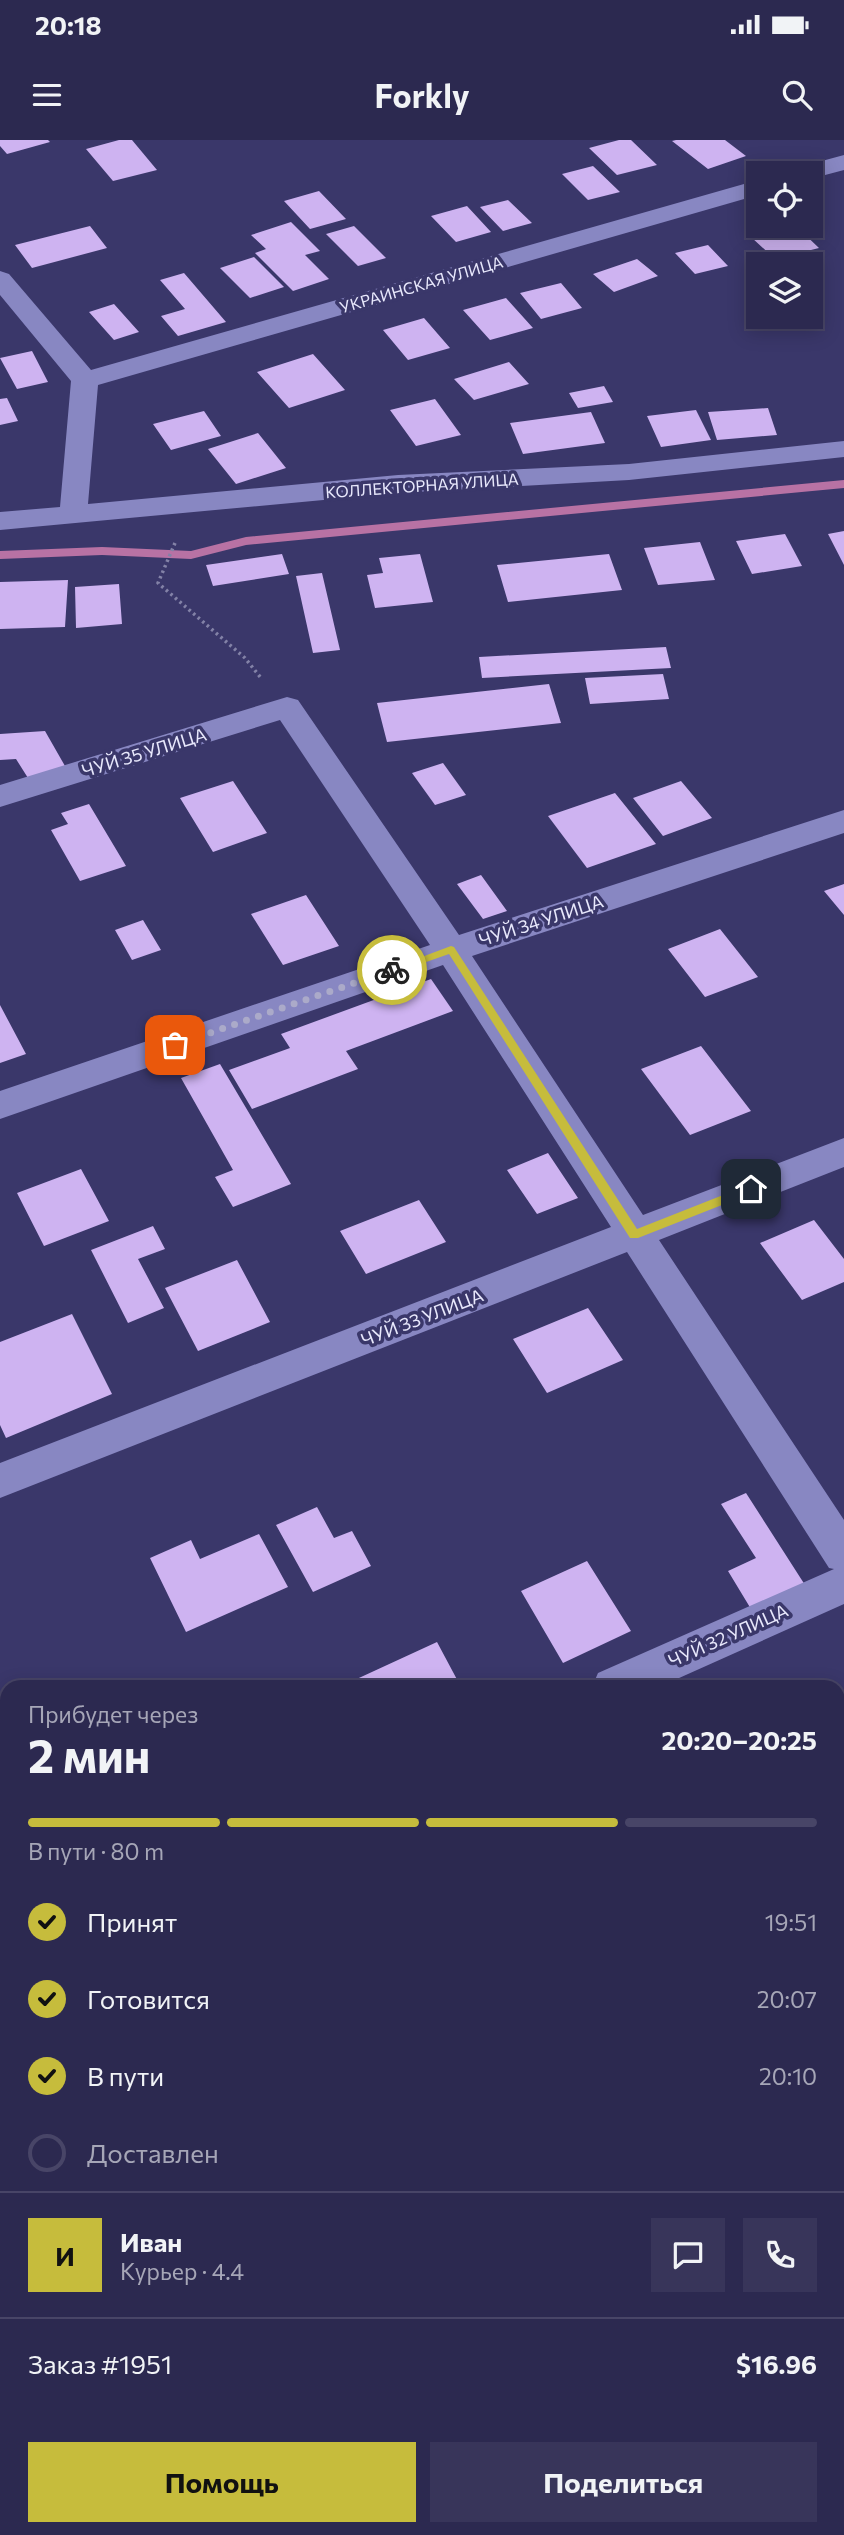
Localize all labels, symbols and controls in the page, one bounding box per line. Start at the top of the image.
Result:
text: 20:18 [35,9,102,40]
text: Forkly [374,75,470,115]
icon: menu [28,76,66,114]
icon: search [778,76,816,114]
map controls [746,161,823,329]
button: locate [746,161,823,238]
street label: УКРАИНСКАЯ УЛИЦА [337,252,505,316]
button: layers [746,252,823,329]
street label: КОЛЛЕКТОРНАЯ УЛИЦА [325,469,519,501]
street label: ЧУЙ 35 УЛИЦА [79,723,209,781]
street label: ЧУЙ 34 УЛИЦА [476,890,606,950]
courier [357,935,427,1005]
icon: bike [373,951,411,989]
pin [145,1015,205,1075]
icon: bag [156,1026,194,1064]
pin [721,1159,781,1219]
icon: home [732,1170,770,1208]
street label: ЧУЙ 33 УЛИЦА [358,1284,486,1350]
street label: ЧУЙ 32 УЛИЦА [665,1599,791,1671]
text: Прибудет через [28,1700,198,1728]
text: 20:20–20:25 [662,1724,817,1755]
text: 2 мин [28,1726,150,1782]
text: В пути · 80 m [28,1837,164,1865]
icon: check [28,1903,66,1941]
text: Принят [87,1906,177,1937]
text: 19:51 [765,1908,817,1936]
icon: check [28,1980,66,2018]
text: Готовится [87,1983,210,2014]
text: 20:07 [757,1985,817,2013]
icon: check [28,2057,66,2095]
text: В пути [87,2060,164,2091]
text: 20:10 [759,2062,817,2090]
text: Доставлен [87,2137,219,2168]
button: chat [651,2218,725,2292]
button: phone [743,2218,817,2292]
text: Иван [120,2226,182,2257]
text: И [55,2240,75,2271]
text: Курьер · 4.4 [120,2257,244,2285]
text: Заказ #1951 [28,2348,172,2379]
text: $16.96 [736,2348,817,2379]
button: Помощь [28,2442,416,2522]
button: Поделиться [430,2442,817,2522]

